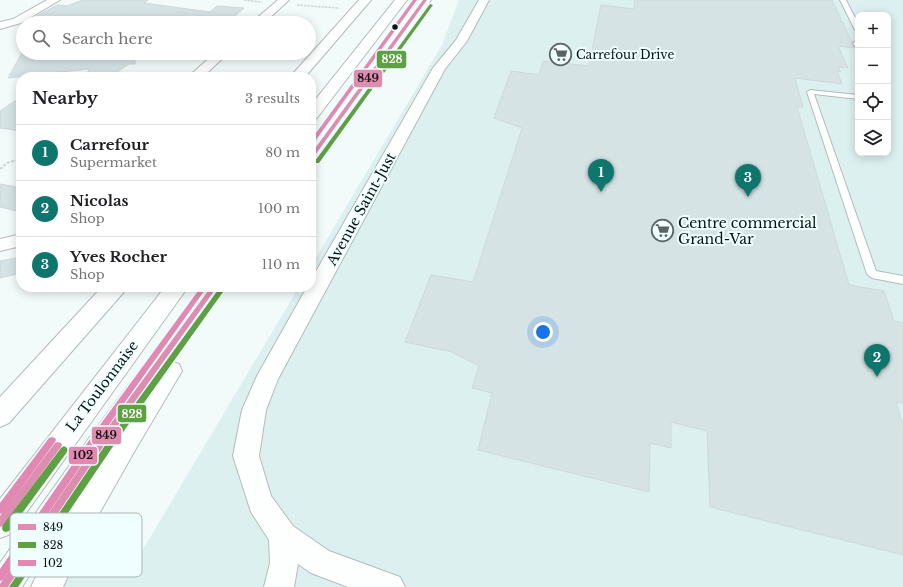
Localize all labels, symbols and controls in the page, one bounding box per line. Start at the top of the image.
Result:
map controls [855,12,891,156]
button: + [855,12,891,48]
search box [16,16,316,60]
unlabelled marker [390,22,400,32]
icon: search [30,27,52,49]
text: Search here [62,29,153,48]
supermarket icon: Carrefour Drive [547,41,573,67]
place label: Carrefour Drive [576,47,674,62]
button: − [855,48,891,84]
line badge: 828 [376,50,407,69]
text: 828 [381,52,403,66]
line badge: 849 [353,69,383,88]
text: 849 [357,71,379,85]
button: locate [855,84,891,120]
text: Nearby [32,88,98,109]
text: 3 results [245,90,300,107]
button: layers [855,120,891,156]
text: Carrefour [70,135,149,154]
text: 1 [42,144,48,161]
text: 80 m [265,144,300,161]
street label: Avenue Saint-Just [322,149,400,270]
text: Supermarket [70,154,157,171]
pin: 1 [588,159,614,192]
pin: 3 [735,164,761,197]
text: Nicolas [70,191,129,210]
text: 2 [41,200,49,217]
text: 100 m [258,200,300,217]
text: Shop [70,210,105,227]
place label: Centre commercial Grand-Var [678,214,817,248]
supermarket icon: Centre commercial Grand-Var [649,218,675,244]
text: Yves Rocher [70,247,167,266]
text: 3 [41,256,49,273]
text: 110 m [261,256,300,273]
text: Shop [70,266,105,283]
your location [533,322,553,342]
street label: La Toulonnaise [62,337,142,435]
pin: 2 [864,344,890,377]
line badge: 828 [117,404,147,423]
text: 828 [121,407,143,421]
line badge: 849 [91,426,122,445]
text: 849 [95,428,117,442]
line badge: 102 [68,446,98,465]
text: 102 [73,448,93,462]
legend [10,513,142,577]
text: 849 [43,520,63,534]
text: 828 [43,538,63,552]
text: 102 [43,556,63,570]

